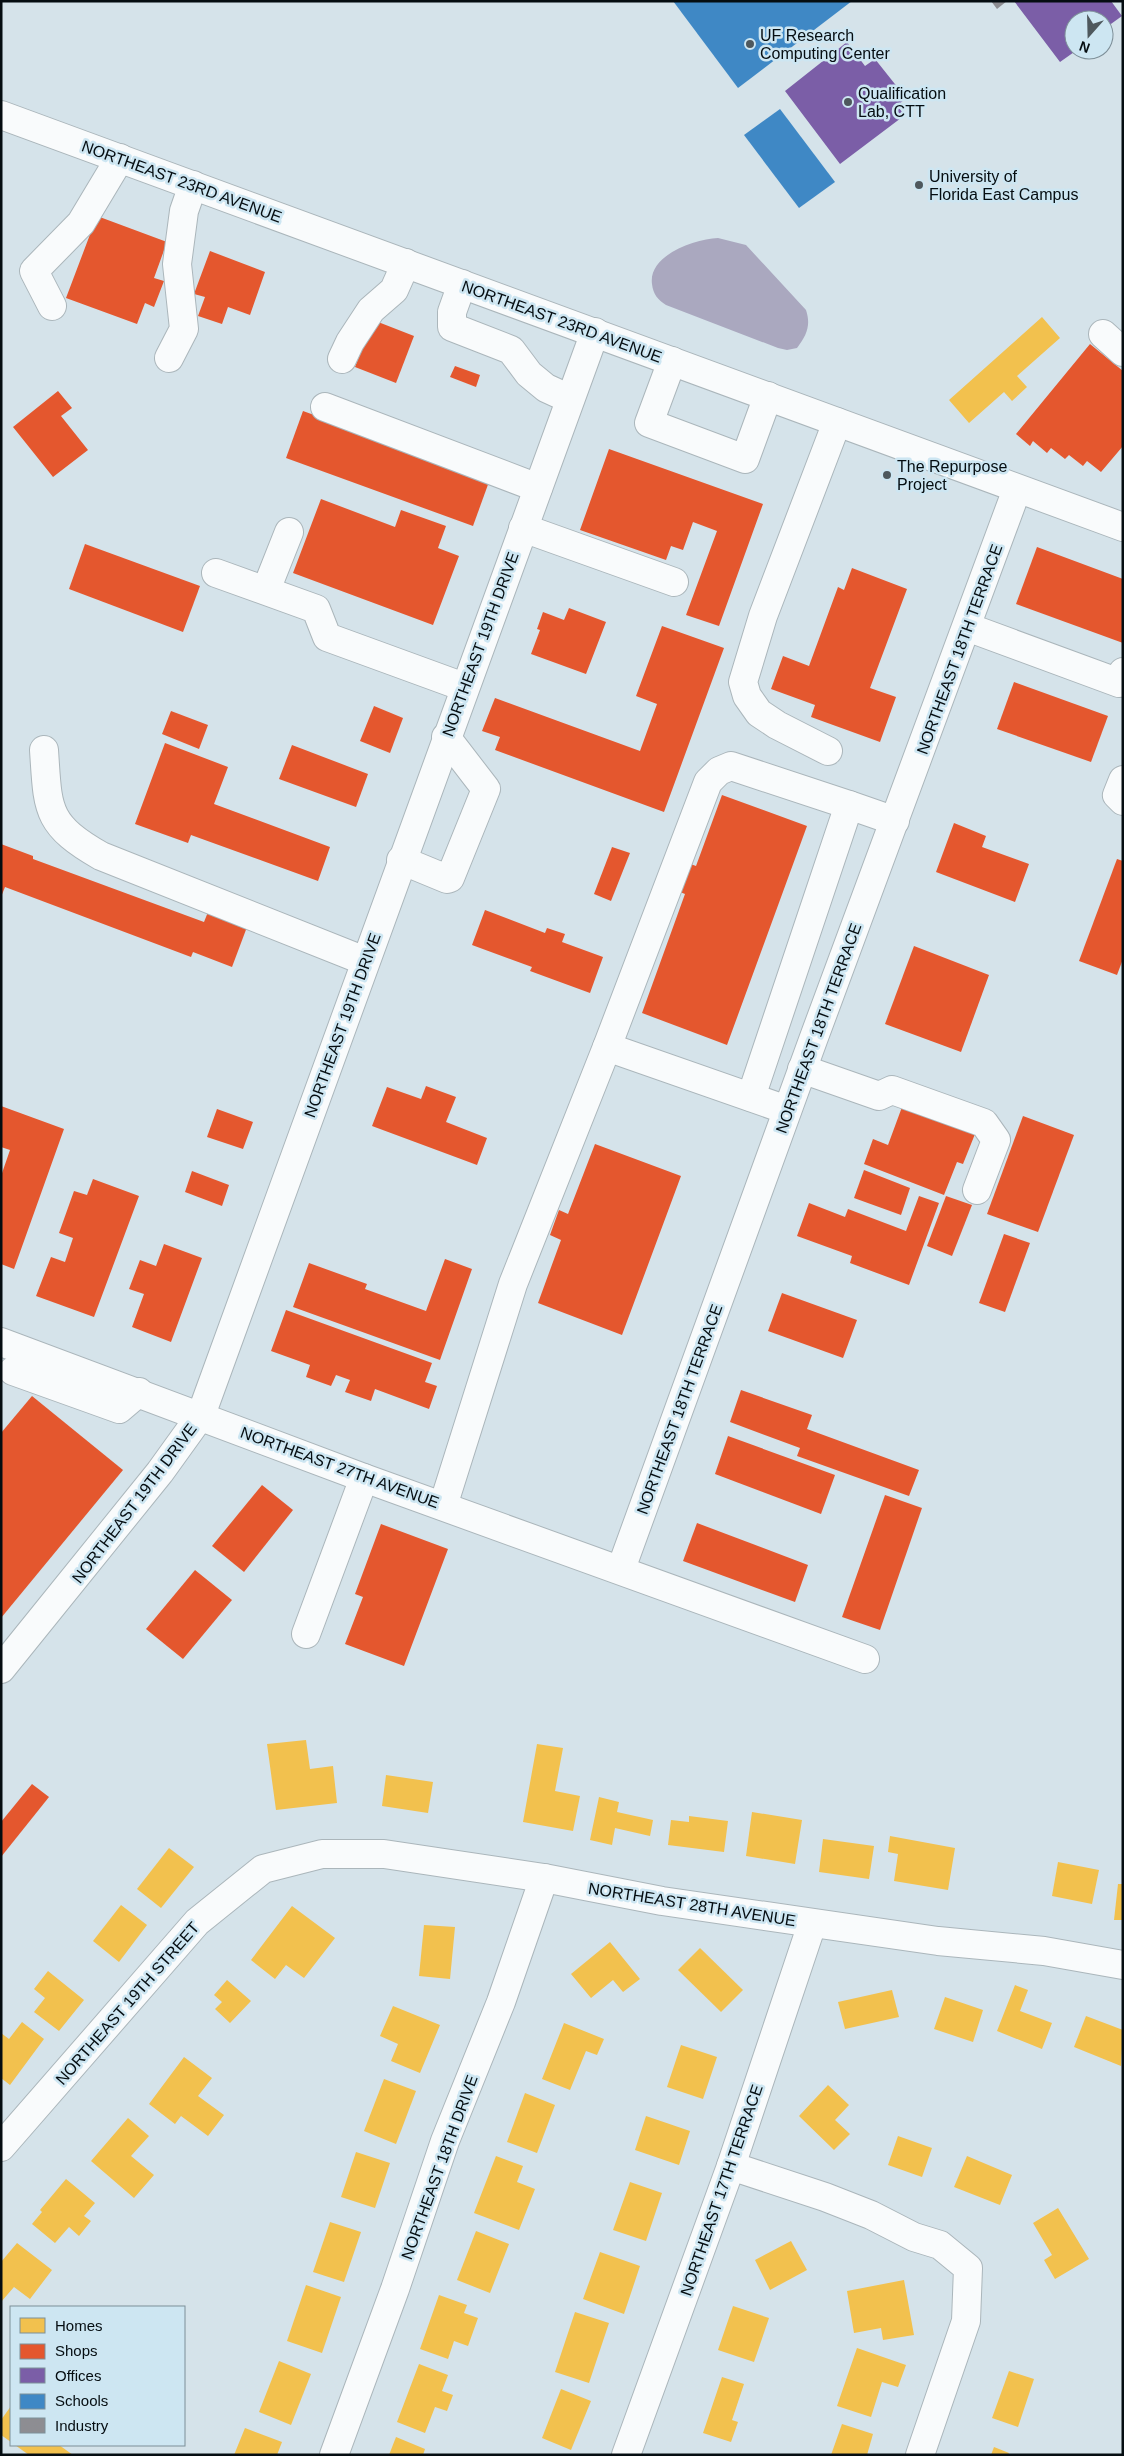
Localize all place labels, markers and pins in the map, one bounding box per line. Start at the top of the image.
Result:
place label: UF Research Computing Center [760,27,891,62]
marker: UF Research Computing Center [744,38,756,50]
place label: Qualification Lab, CTT [858,85,946,120]
marker: Qualification Lab, CTT [842,96,854,108]
place label: University of Florida East Campus [929,168,1078,203]
marker: University of Florida East Campus [913,179,925,191]
place label: The Repurpose Project [897,458,1007,493]
marker: The Repurpose Project [881,469,893,481]

